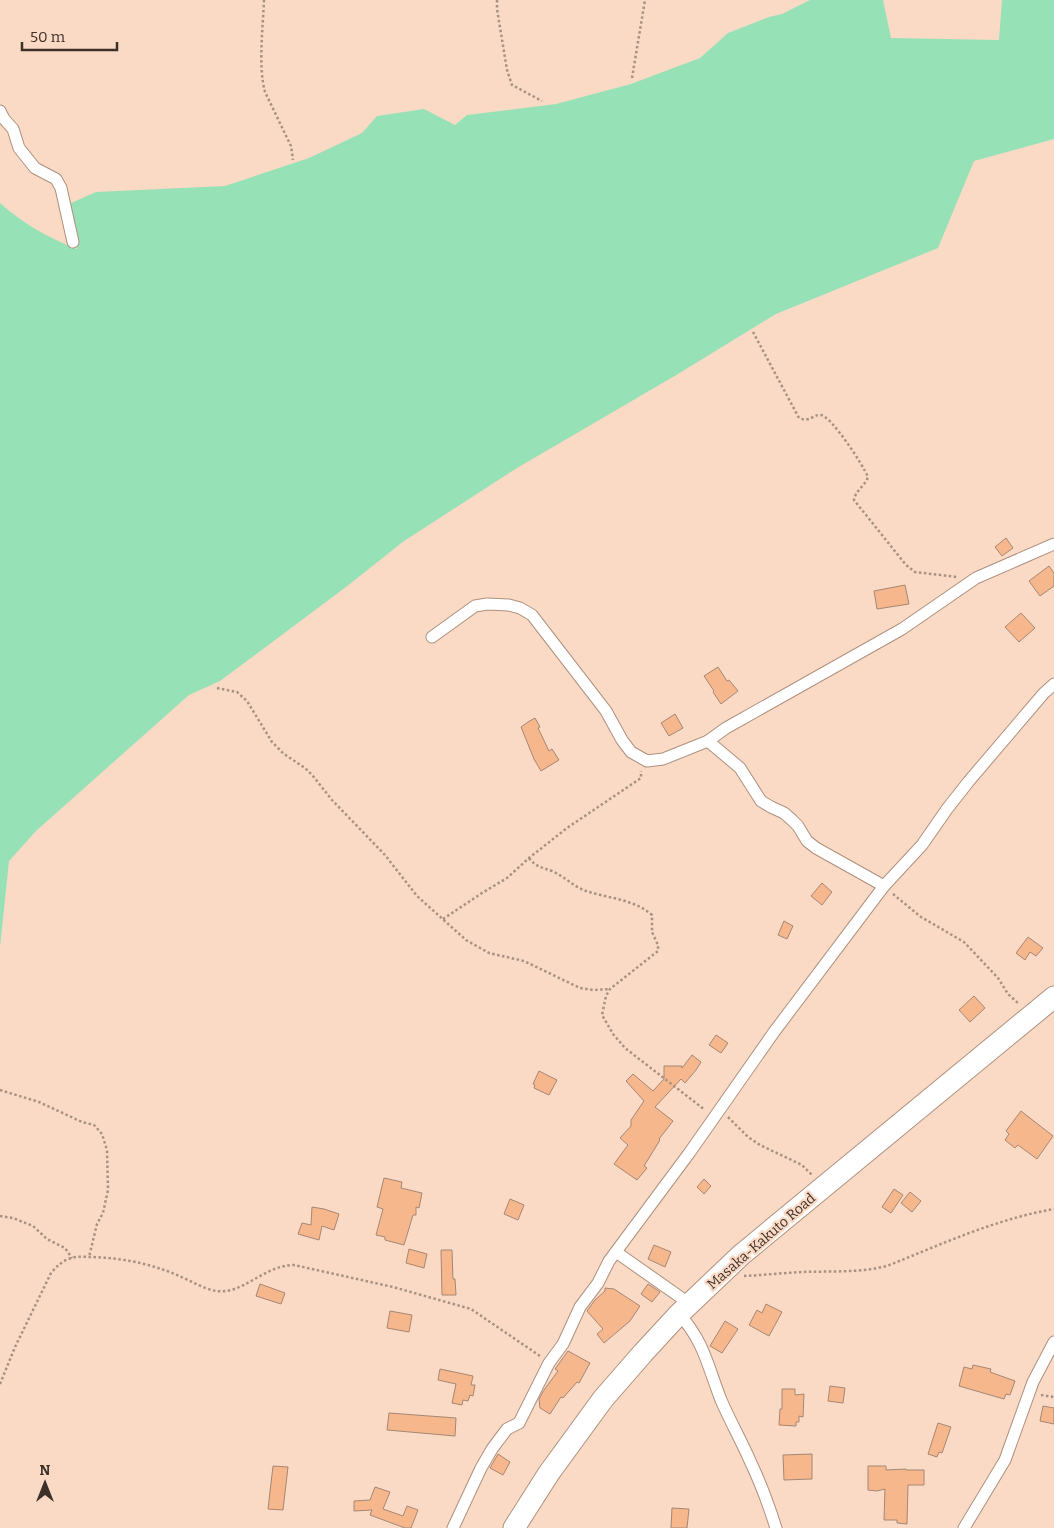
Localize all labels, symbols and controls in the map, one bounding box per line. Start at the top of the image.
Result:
scale bar [22,20,118,52]
text: 50 m [30,28,66,46]
street label: Masaka-Kakuto Road [704,1190,819,1293]
north arrow [20,1458,70,1508]
text: N [40,1462,51,1479]

